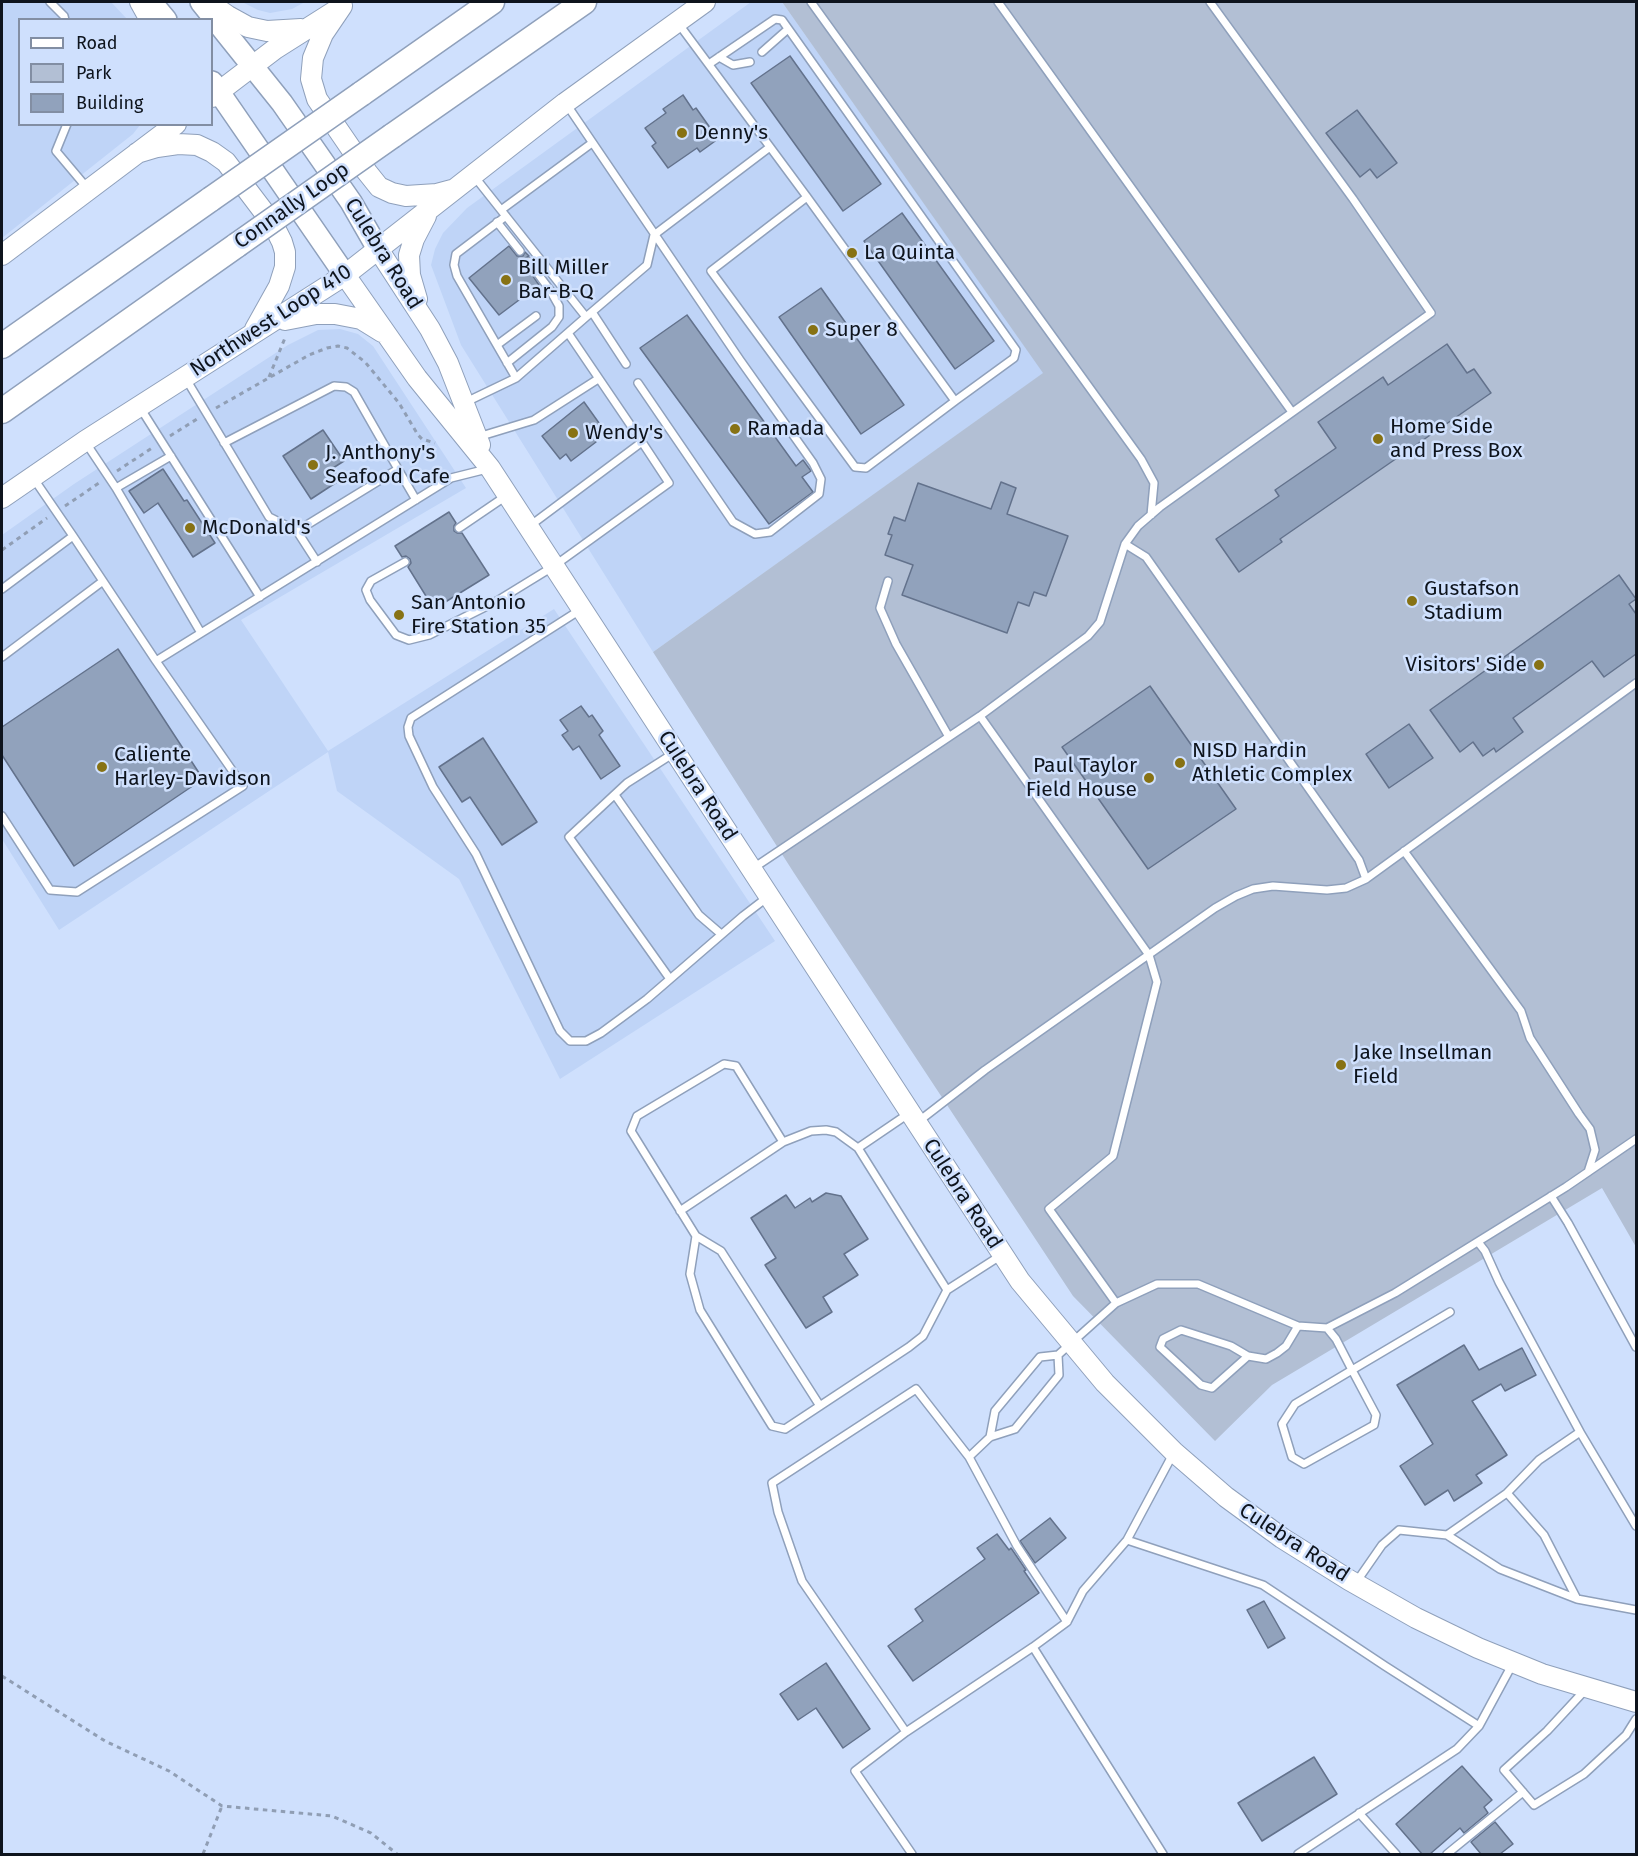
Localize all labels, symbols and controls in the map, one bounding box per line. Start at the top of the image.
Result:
legend [18,18,213,126]
text: Road [76,32,118,54]
text: Park [76,62,111,84]
text: Building [76,92,143,114]
place label: Denny's [694,120,768,146]
marker: Denny's [675,126,689,140]
street label: Connally Loop [230,157,354,255]
street label: Culebra Road [339,194,427,314]
place label: La Quinta [864,240,955,266]
marker: La Quinta [845,246,859,260]
place label: Bill Miller Bar-B-Q [518,255,609,305]
street label: Northwest Loop 410 [186,259,356,383]
marker: Bill Miller Bar-B-Q [499,273,513,287]
place label: Super 8 [825,317,898,343]
marker: Super 8 [806,323,820,337]
place label: Home Side and Press Box [1390,414,1523,464]
place label: Ramada [747,416,824,442]
place label: Wendy's [585,420,663,446]
marker: Ramada [728,422,742,436]
marker: Wendy's [566,426,580,440]
marker: Home Side and Press Box [1371,432,1385,446]
place label: J. Anthony's Seafood Cafe [325,440,450,490]
marker: J. Anthony's Seafood Cafe [306,458,320,472]
place label: McDonald's [202,515,310,541]
marker: McDonald's [183,521,197,535]
place label: Gustafson Stadium [1424,576,1519,626]
place label: San Antonio Fire Station 35 [411,590,546,640]
marker: Gustafson Stadium [1405,594,1419,608]
marker: San Antonio Fire Station 35 [392,608,406,622]
place label: Visitors' Side [1405,652,1527,678]
marker: Visitors' Side [1532,658,1546,672]
street label: Culebra Road [652,726,742,846]
place label: NISD Hardin Athletic Complex [1192,738,1352,788]
place label: Caliente Harley-Davidson [114,742,271,792]
place label: Paul Taylor Field House [1026,753,1137,803]
marker: NISD Hardin Athletic Complex [1173,756,1187,770]
marker: Caliente Harley-Davidson [95,760,109,774]
marker: Paul Taylor Field House [1142,771,1156,785]
place label: Jake Insellman Field [1353,1040,1492,1090]
marker: Jake Insellman Field [1334,1058,1348,1072]
street label: Culebra Road [917,1134,1007,1254]
street label: Culebra Road [1234,1498,1354,1588]

